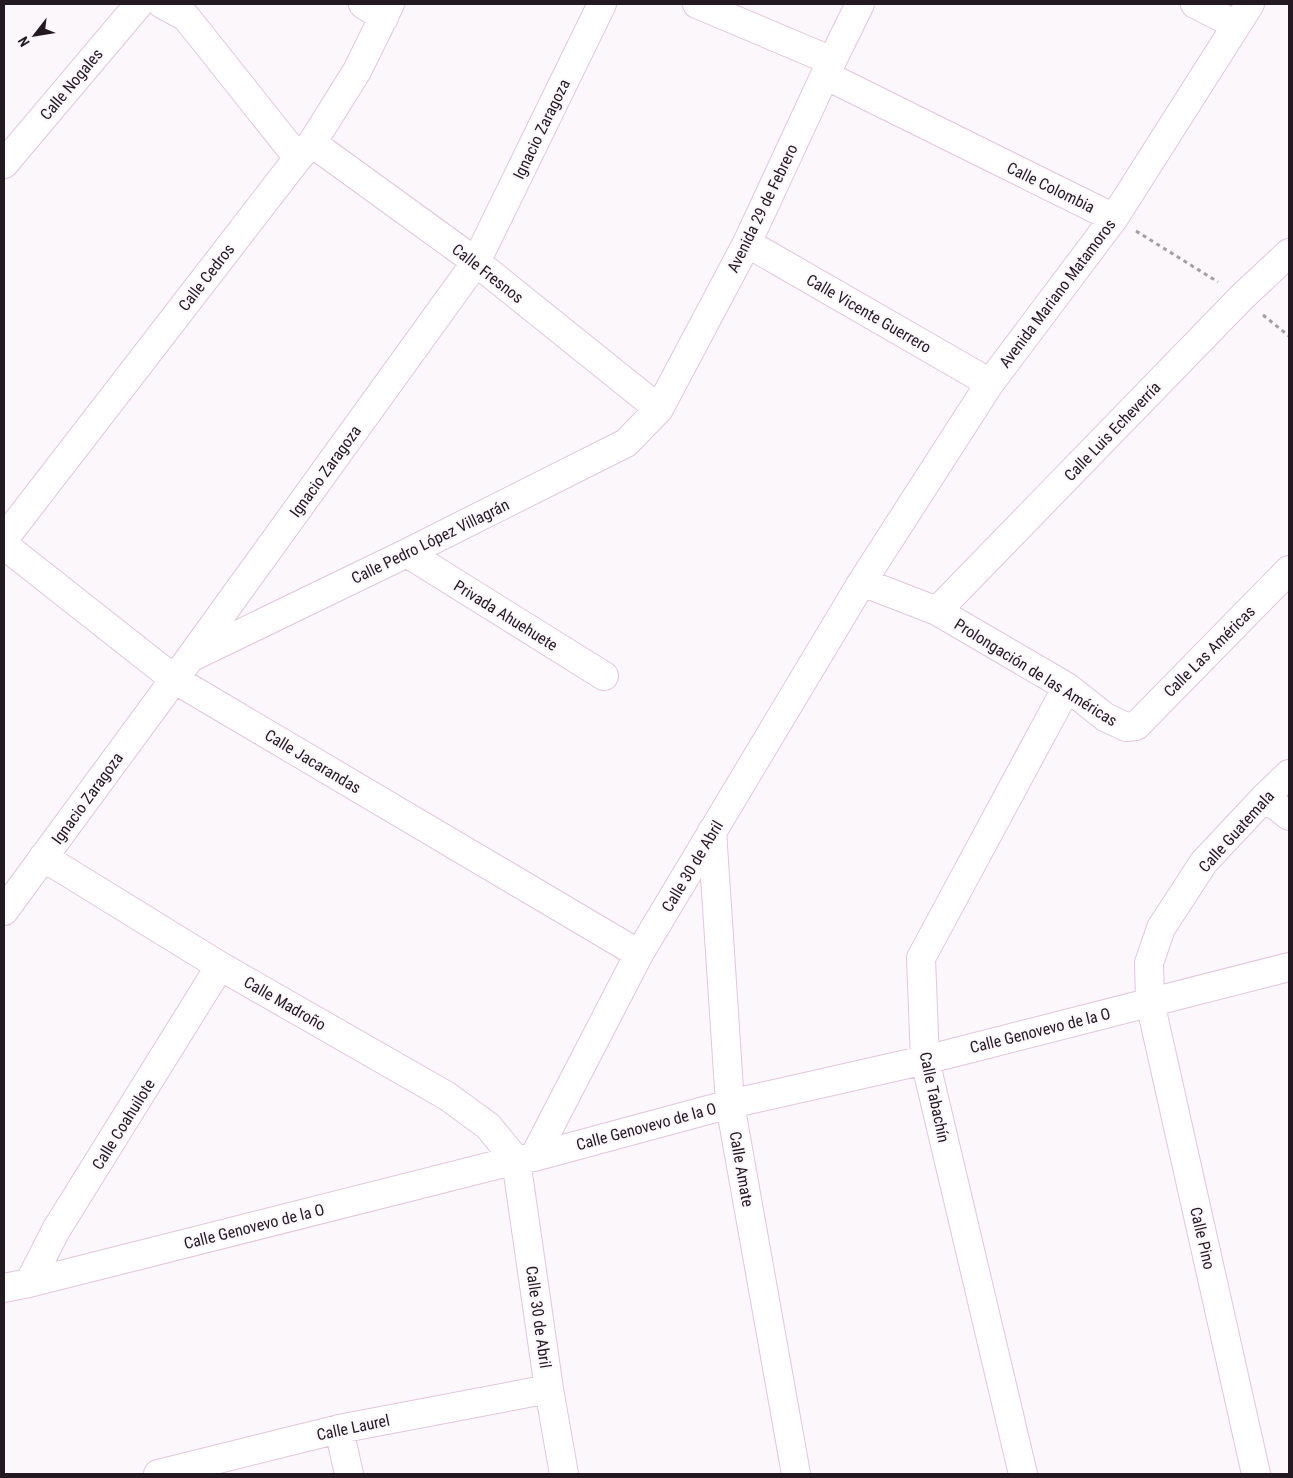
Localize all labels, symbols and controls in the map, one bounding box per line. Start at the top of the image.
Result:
north arrow [10,10,60,60]
text: N [15,34,33,49]
street label: Calle Nogales [36,45,107,124]
street label: Ignacio Zaragoza [509,76,574,182]
street label: Avenida 29 de Febrero [723,141,802,275]
street label: Calle Colombia [1004,158,1098,217]
street label: Avenida Mariano Matamoros [995,215,1120,371]
street label: Calle Cedros [174,240,238,315]
street label: Calle Fresnos [448,240,527,307]
street label: Calle Vicente Guerrero [803,270,935,357]
street label: Calle Luis Echeverría [1060,378,1165,485]
street label: Ignacio Zaragoza [286,422,365,521]
street label: Calle Pedro López Villagrán [348,495,512,588]
street label: Privada Ahuehuete [450,576,561,655]
street label: Calle Las Américas [1160,602,1259,701]
street label: Prolongación de las Américas [951,614,1121,730]
street label: Calle Jacarandas [261,725,364,798]
street label: Ignacio Zaragoza [48,749,127,848]
street label: Calle Guatemala [1195,787,1278,876]
street label: Calle 30 de Abril [658,817,727,915]
street label: Calle Madroño [240,972,329,1035]
street label: Calle Genovevo de la O [968,1004,1112,1057]
street label: Calle Tabachín [916,1050,953,1144]
street label: Calle Coahuilote [88,1076,159,1173]
street label: Calle Genovevo de la O [574,1099,718,1154]
street label: Calle Amate [726,1130,757,1208]
street label: Calle Genovevo de la O [182,1200,326,1253]
street label: Calle Pino [1186,1205,1219,1271]
street label: Calle 30 de Abril [522,1265,555,1369]
street label: Calle Laurel [315,1410,391,1444]

